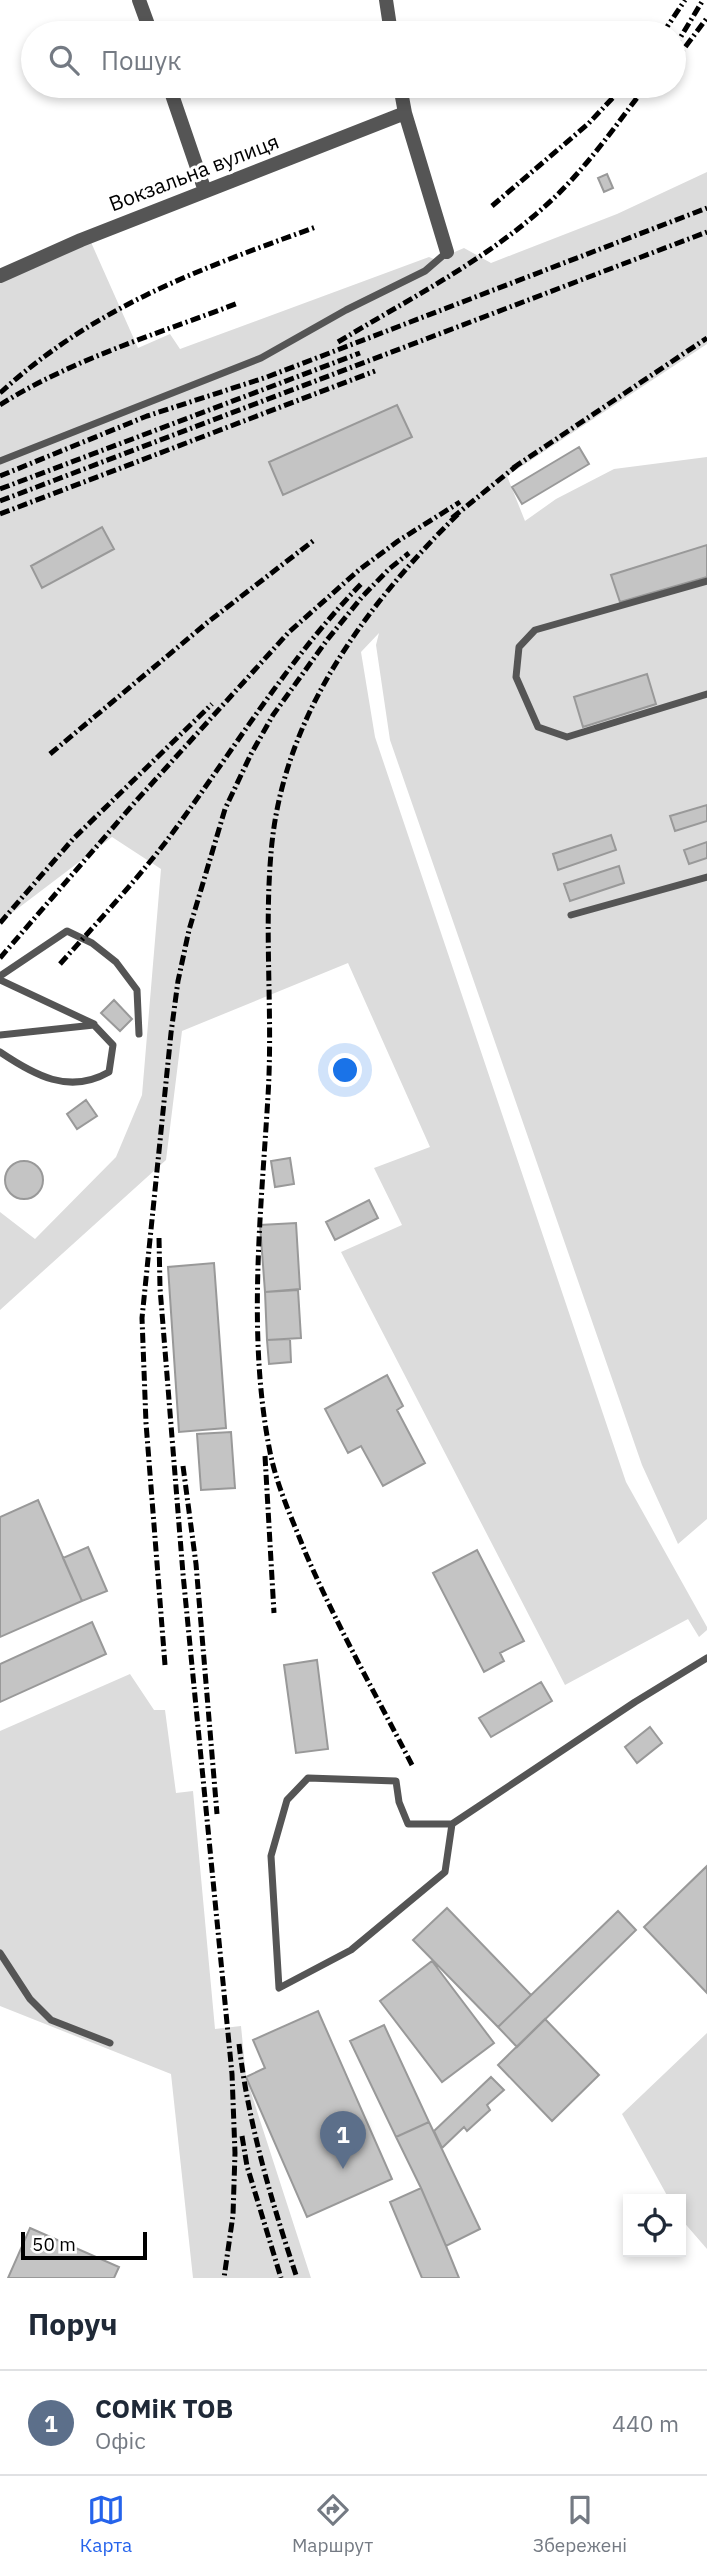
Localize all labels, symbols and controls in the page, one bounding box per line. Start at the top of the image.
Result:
search box [21,21,686,98]
icon: search [45,41,83,79]
text: Пошук [101,43,182,77]
street label: Вокзальна вулиця [105,127,283,217]
your location [328,1053,362,1087]
pin: 1 [320,2111,366,2169]
map controls [623,2194,686,2257]
button: locate [623,2194,686,2257]
scale bar [21,2229,147,2261]
text: 50 m [32,2232,76,2256]
text: Поруч [28,2304,118,2343]
text: СОМіК ТОВ [95,2391,233,2425]
text: 1 [44,2408,58,2438]
text: 440 m [612,2408,679,2438]
text: Офіс [95,2425,146,2455]
tab: Карта [80,2491,132,2557]
tab: Маршрут [292,2491,373,2557]
tab: Збережені [533,2491,627,2557]

